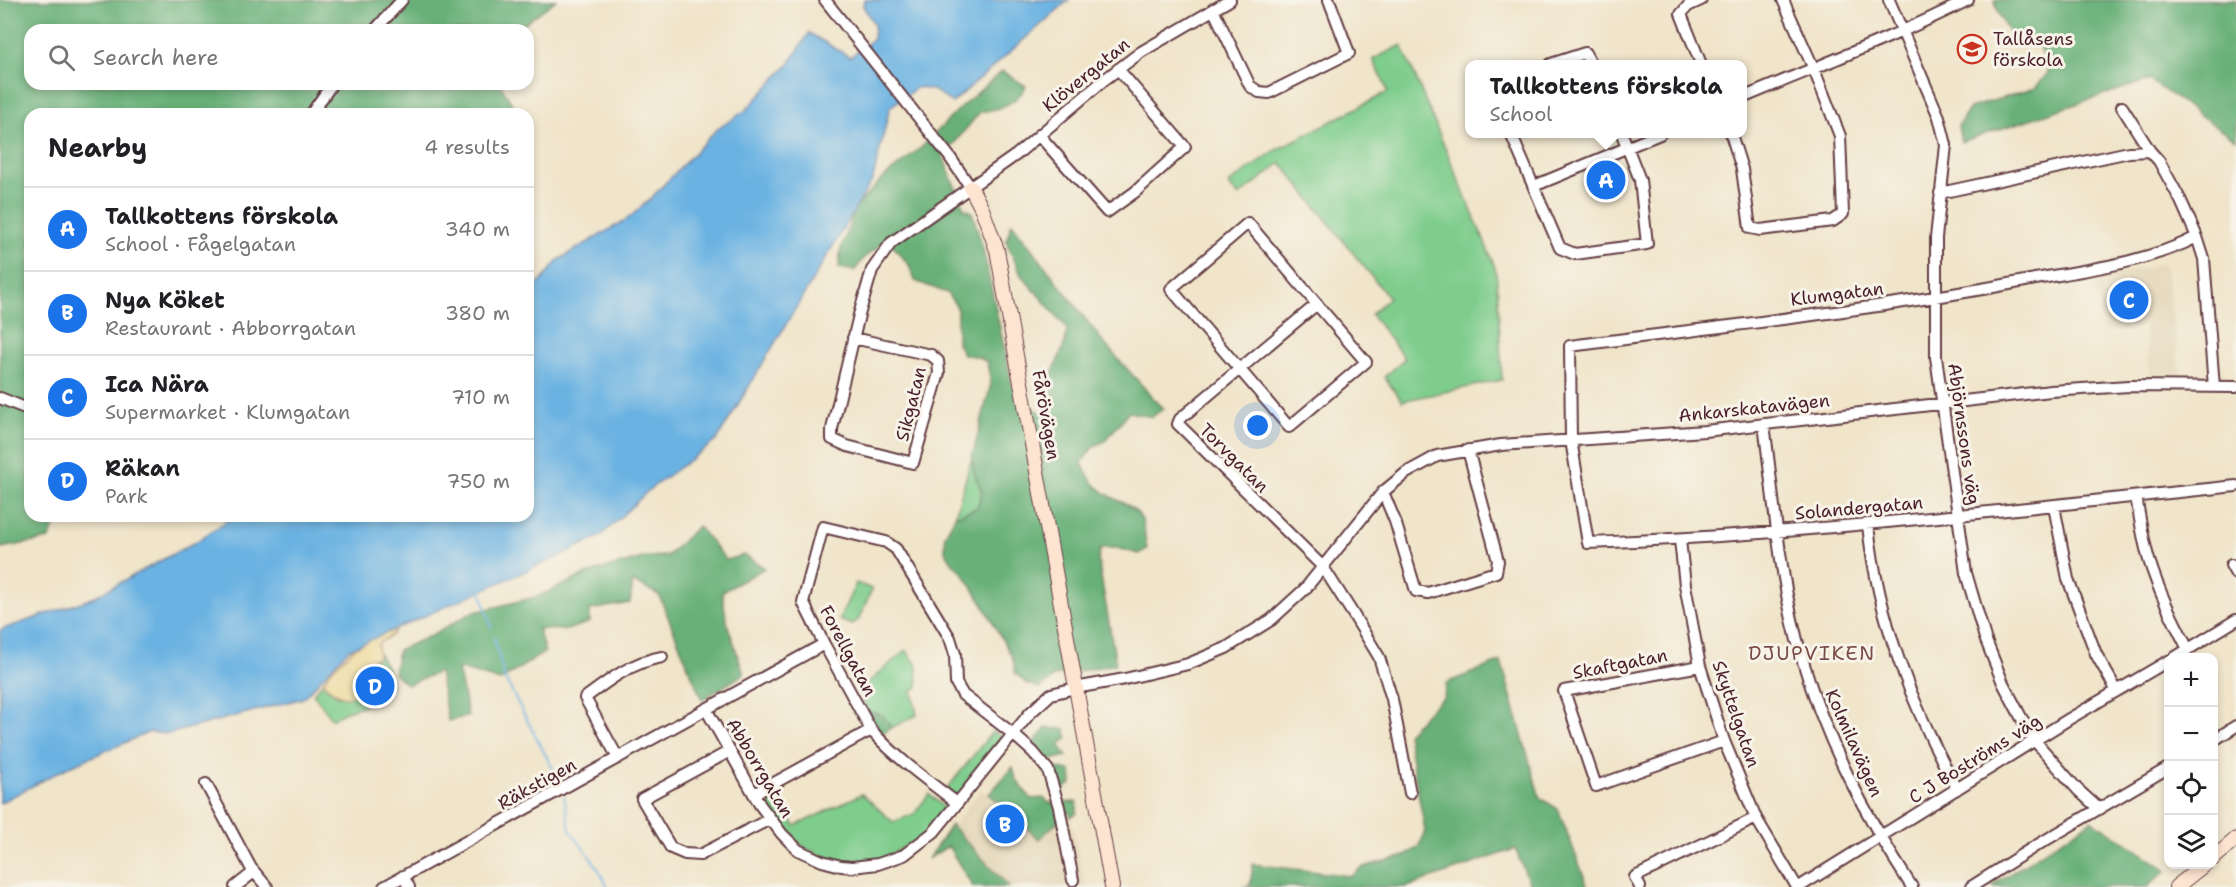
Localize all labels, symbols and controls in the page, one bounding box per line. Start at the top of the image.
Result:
search box [24,24,534,90]
place label: Tallåsens förskola [1993,27,2073,72]
street label: Klövergatan [1037,32,1135,118]
school or university icon: Tallåsens förskola [1956,33,1988,65]
icon: search [45,41,78,74]
text: Search here [93,43,219,72]
popup [1465,60,1747,138]
text: Tallkottens förskola [1489,72,1723,101]
text: School [1489,101,1552,127]
text: Nearby [48,130,147,165]
text: 4 results [424,134,510,160]
pin: A [1586,158,1626,202]
text: Tallkottens förskola [105,202,338,231]
text: A [60,216,75,242]
text: 340 m [445,216,510,242]
text: School · Fågelgatan [105,231,296,257]
street label: Klumgatan [1789,276,1885,312]
pin: C [2110,278,2148,322]
text: Nya Köket [105,286,225,315]
text: B [61,300,74,326]
text: 380 m [445,300,510,326]
text: Restaurant · Abborrgatan [105,315,356,341]
street label: Abjörnssons väg [1942,361,1986,507]
street label: Sikgatan [890,364,932,444]
street label: Fårövägen [1026,368,1066,462]
text: Ica Nära [105,370,209,399]
text: C [61,384,74,410]
text: 710 m [451,384,510,410]
street label: Ankarskatavägen [1677,388,1831,428]
text: Supermarket · Klumgatan [105,399,350,425]
your location [1243,411,1272,440]
street label: Torvgatan [1194,418,1274,498]
text: Räkan [105,454,180,483]
text: D [60,468,75,494]
text: 750 m [447,468,510,494]
text: Park [105,483,148,509]
street label: Solandergatan [1794,490,1924,526]
street label: Forellgatan [814,601,882,701]
district label: DJUPVIKEN [1748,640,1876,666]
street label: Skaftgatan [1571,643,1669,685]
map controls [2164,653,2218,869]
button: + [2164,653,2218,707]
street label: Skyttelgatan [1706,657,1766,771]
pin: D [356,664,394,708]
street label: Kolmilavägen [1820,685,1888,801]
button: − [2164,707,2218,761]
street label: C J Boströms väg [1904,709,2046,809]
street label: Abborrgatan [721,714,799,822]
street label: Räkstigen [493,753,581,815]
button: locate [2164,761,2218,815]
pin: B [986,802,1024,846]
button: layers [2164,815,2218,869]

